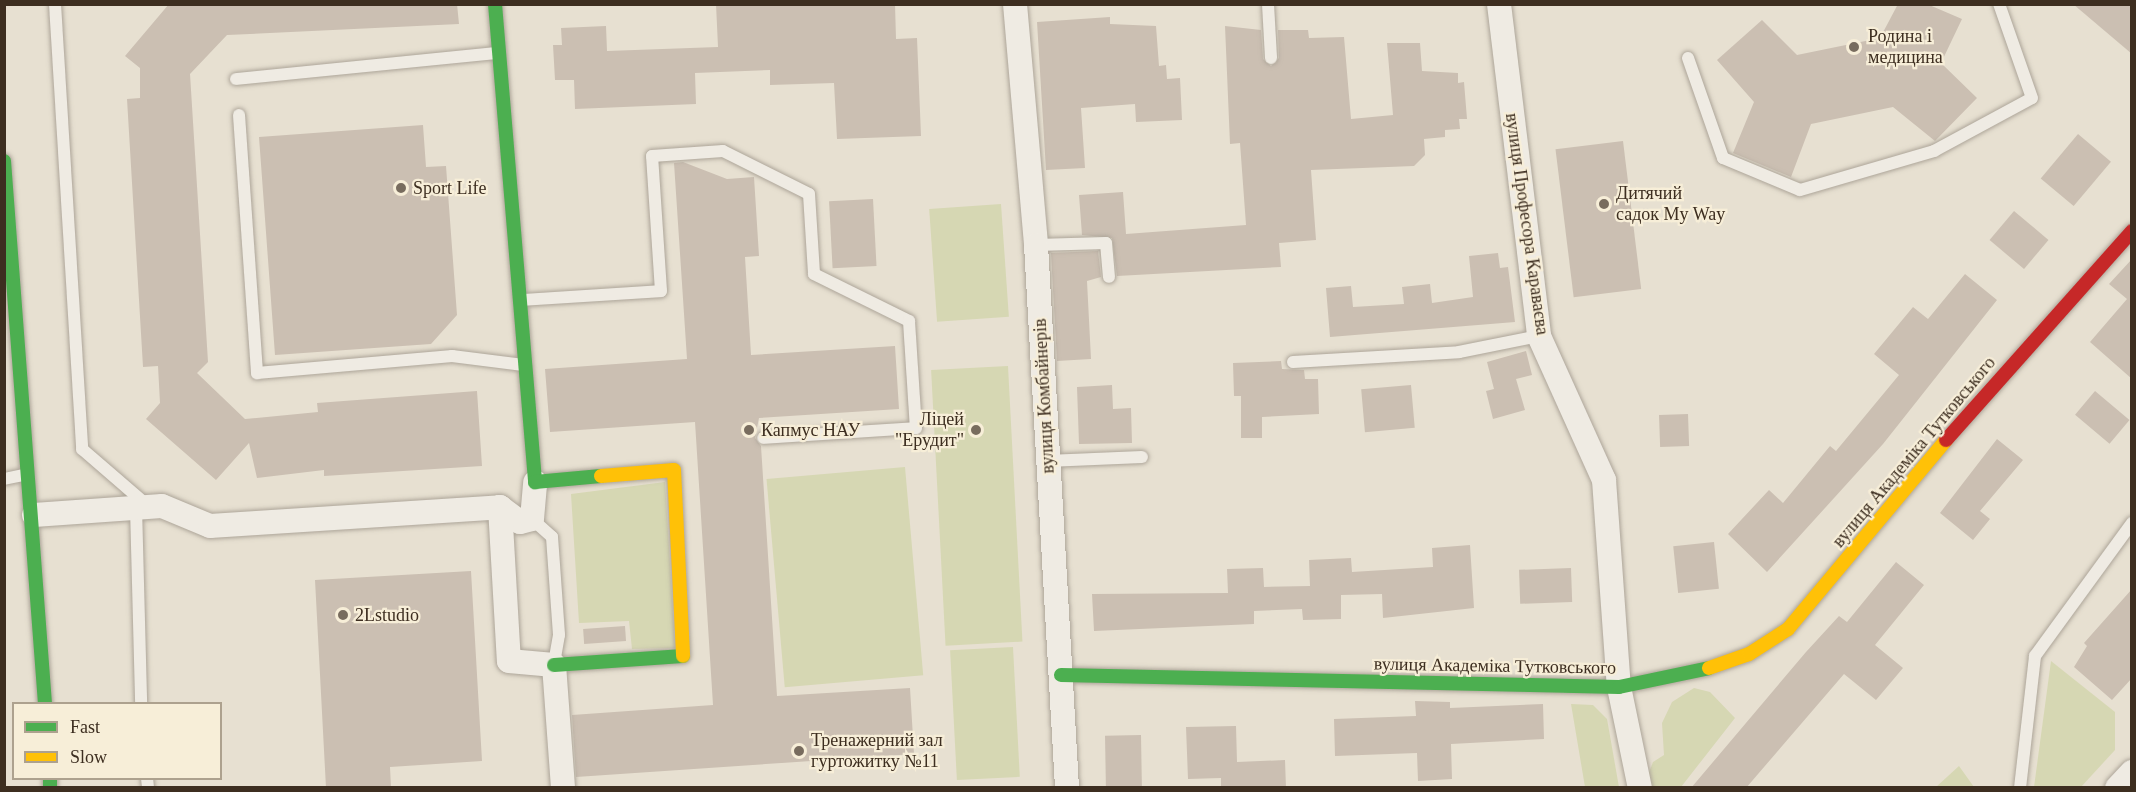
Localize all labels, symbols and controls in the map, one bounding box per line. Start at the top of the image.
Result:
place label: Родина і медицина [1868,26,1943,68]
marker: Родина і медицина [1845,38,1863,56]
street label: вулиця Професора Караваєва [1501,112,1553,336]
place label: Sport Life [413,177,486,199]
marker: Sport Life [394,181,408,195]
place label: Дитячий садок My Way [1616,183,1726,226]
marker: Дитячий садок My Way [1597,197,1611,211]
street label: вулиця Комбайнерів [1029,318,1059,474]
street label: вулиця Академіка Тутковського [1828,352,2000,552]
place label: Ліцей "Ерудит" [895,409,964,452]
place label: Капмус НАУ [761,419,860,441]
marker: Капмус НАУ [742,423,756,437]
marker: Ліцей "Ерудит" [969,423,983,437]
place label: 2Lstudio [355,604,419,626]
marker: 2Lstudio [336,608,350,622]
street label: вулиця Академіка Тутковського [1374,653,1616,679]
legend [12,702,222,780]
text: Fast [70,717,100,737]
place label: Тренажерний зал гуртожитку №11 [811,730,943,772]
marker: Тренажерний зал гуртожитку №11 [792,744,806,758]
text: Slow [70,747,107,767]

